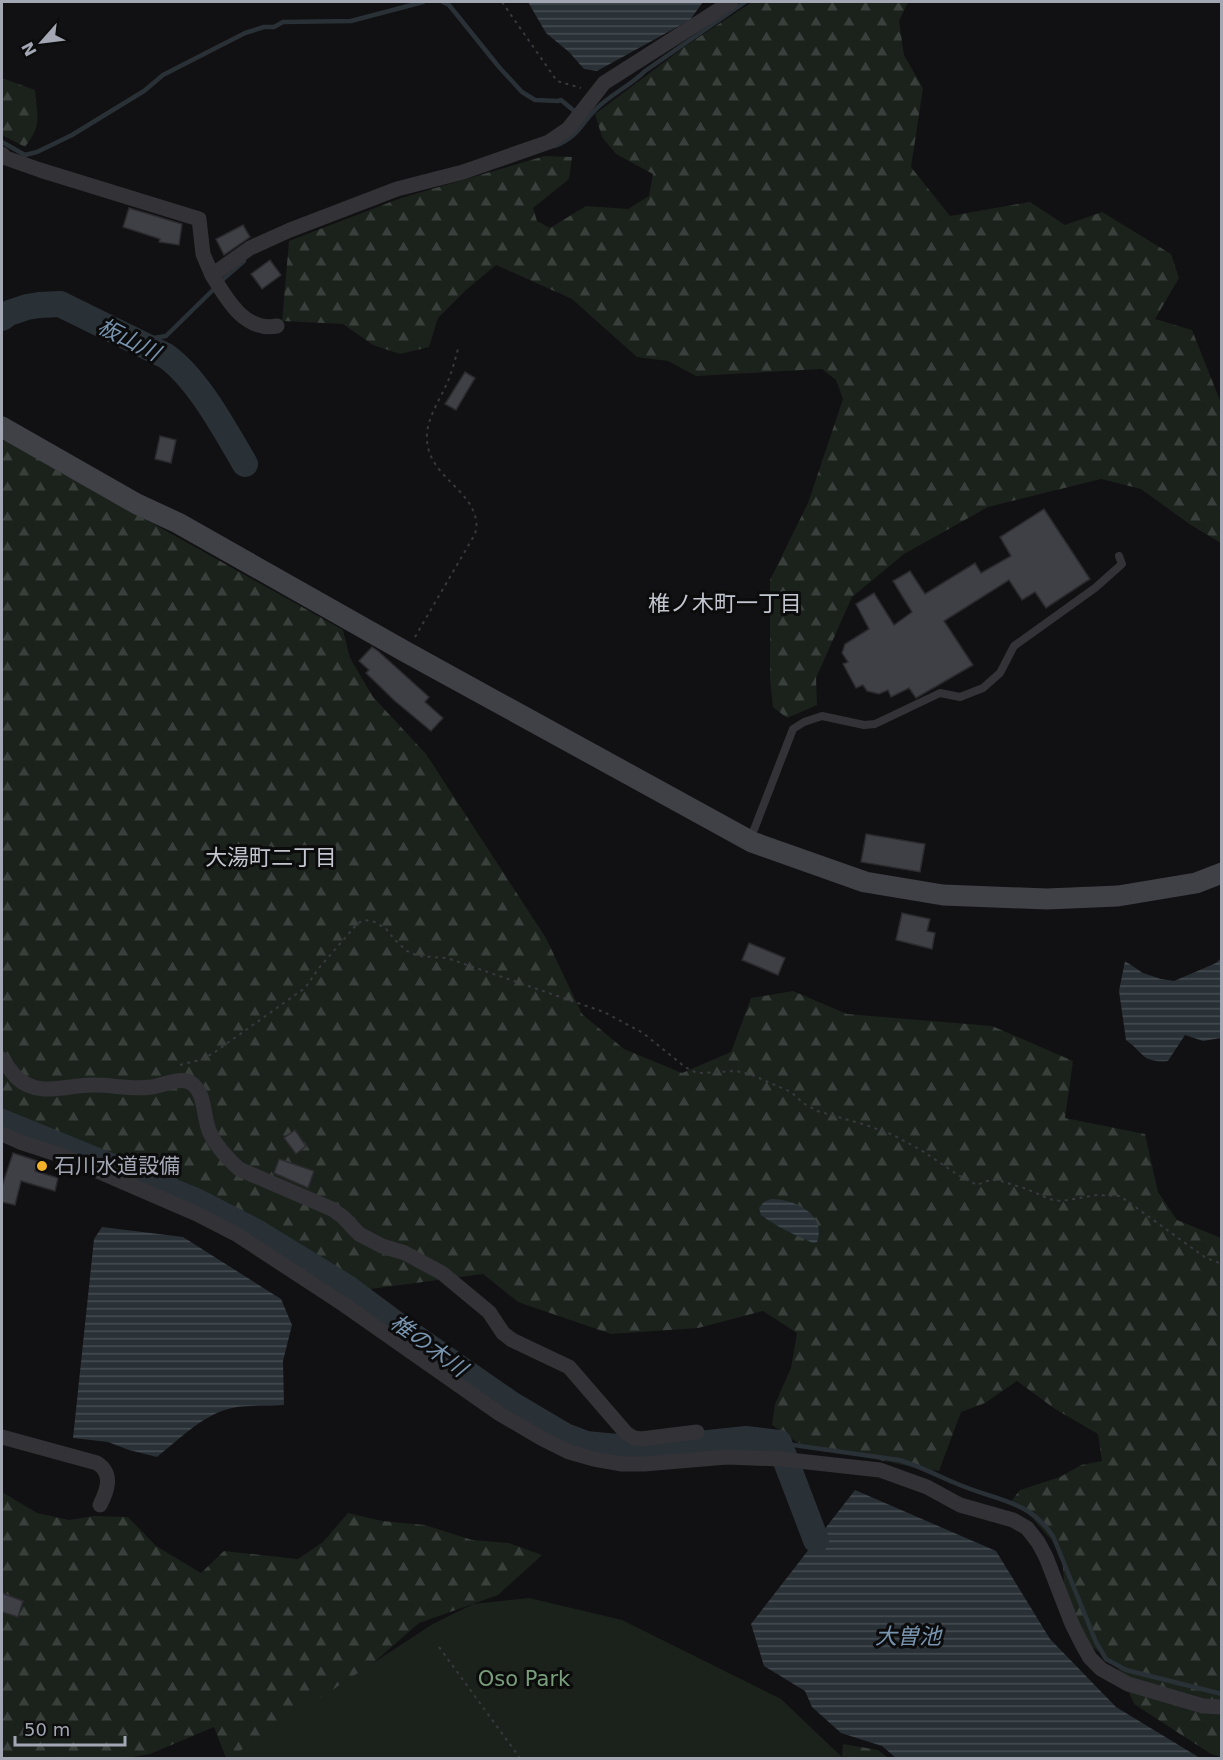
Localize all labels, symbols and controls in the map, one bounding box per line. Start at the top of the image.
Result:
north arrow [12,12,72,72]
text: N [18,38,41,59]
water label: 板山川 [94,313,166,366]
district label: 椎ノ木町一丁目 [648,591,802,616]
district label: 大湯町二丁目 [205,845,337,870]
place label: 石川水道設備 [54,1154,180,1178]
marker: 石川水道設備 [35,1159,49,1173]
water label: 椎の木川 [386,1309,473,1383]
water label: 大曽池 [875,1624,943,1649]
park label: Oso Park [478,1667,571,1691]
scale bar [15,1709,124,1747]
text: 50 m [24,1719,70,1740]

